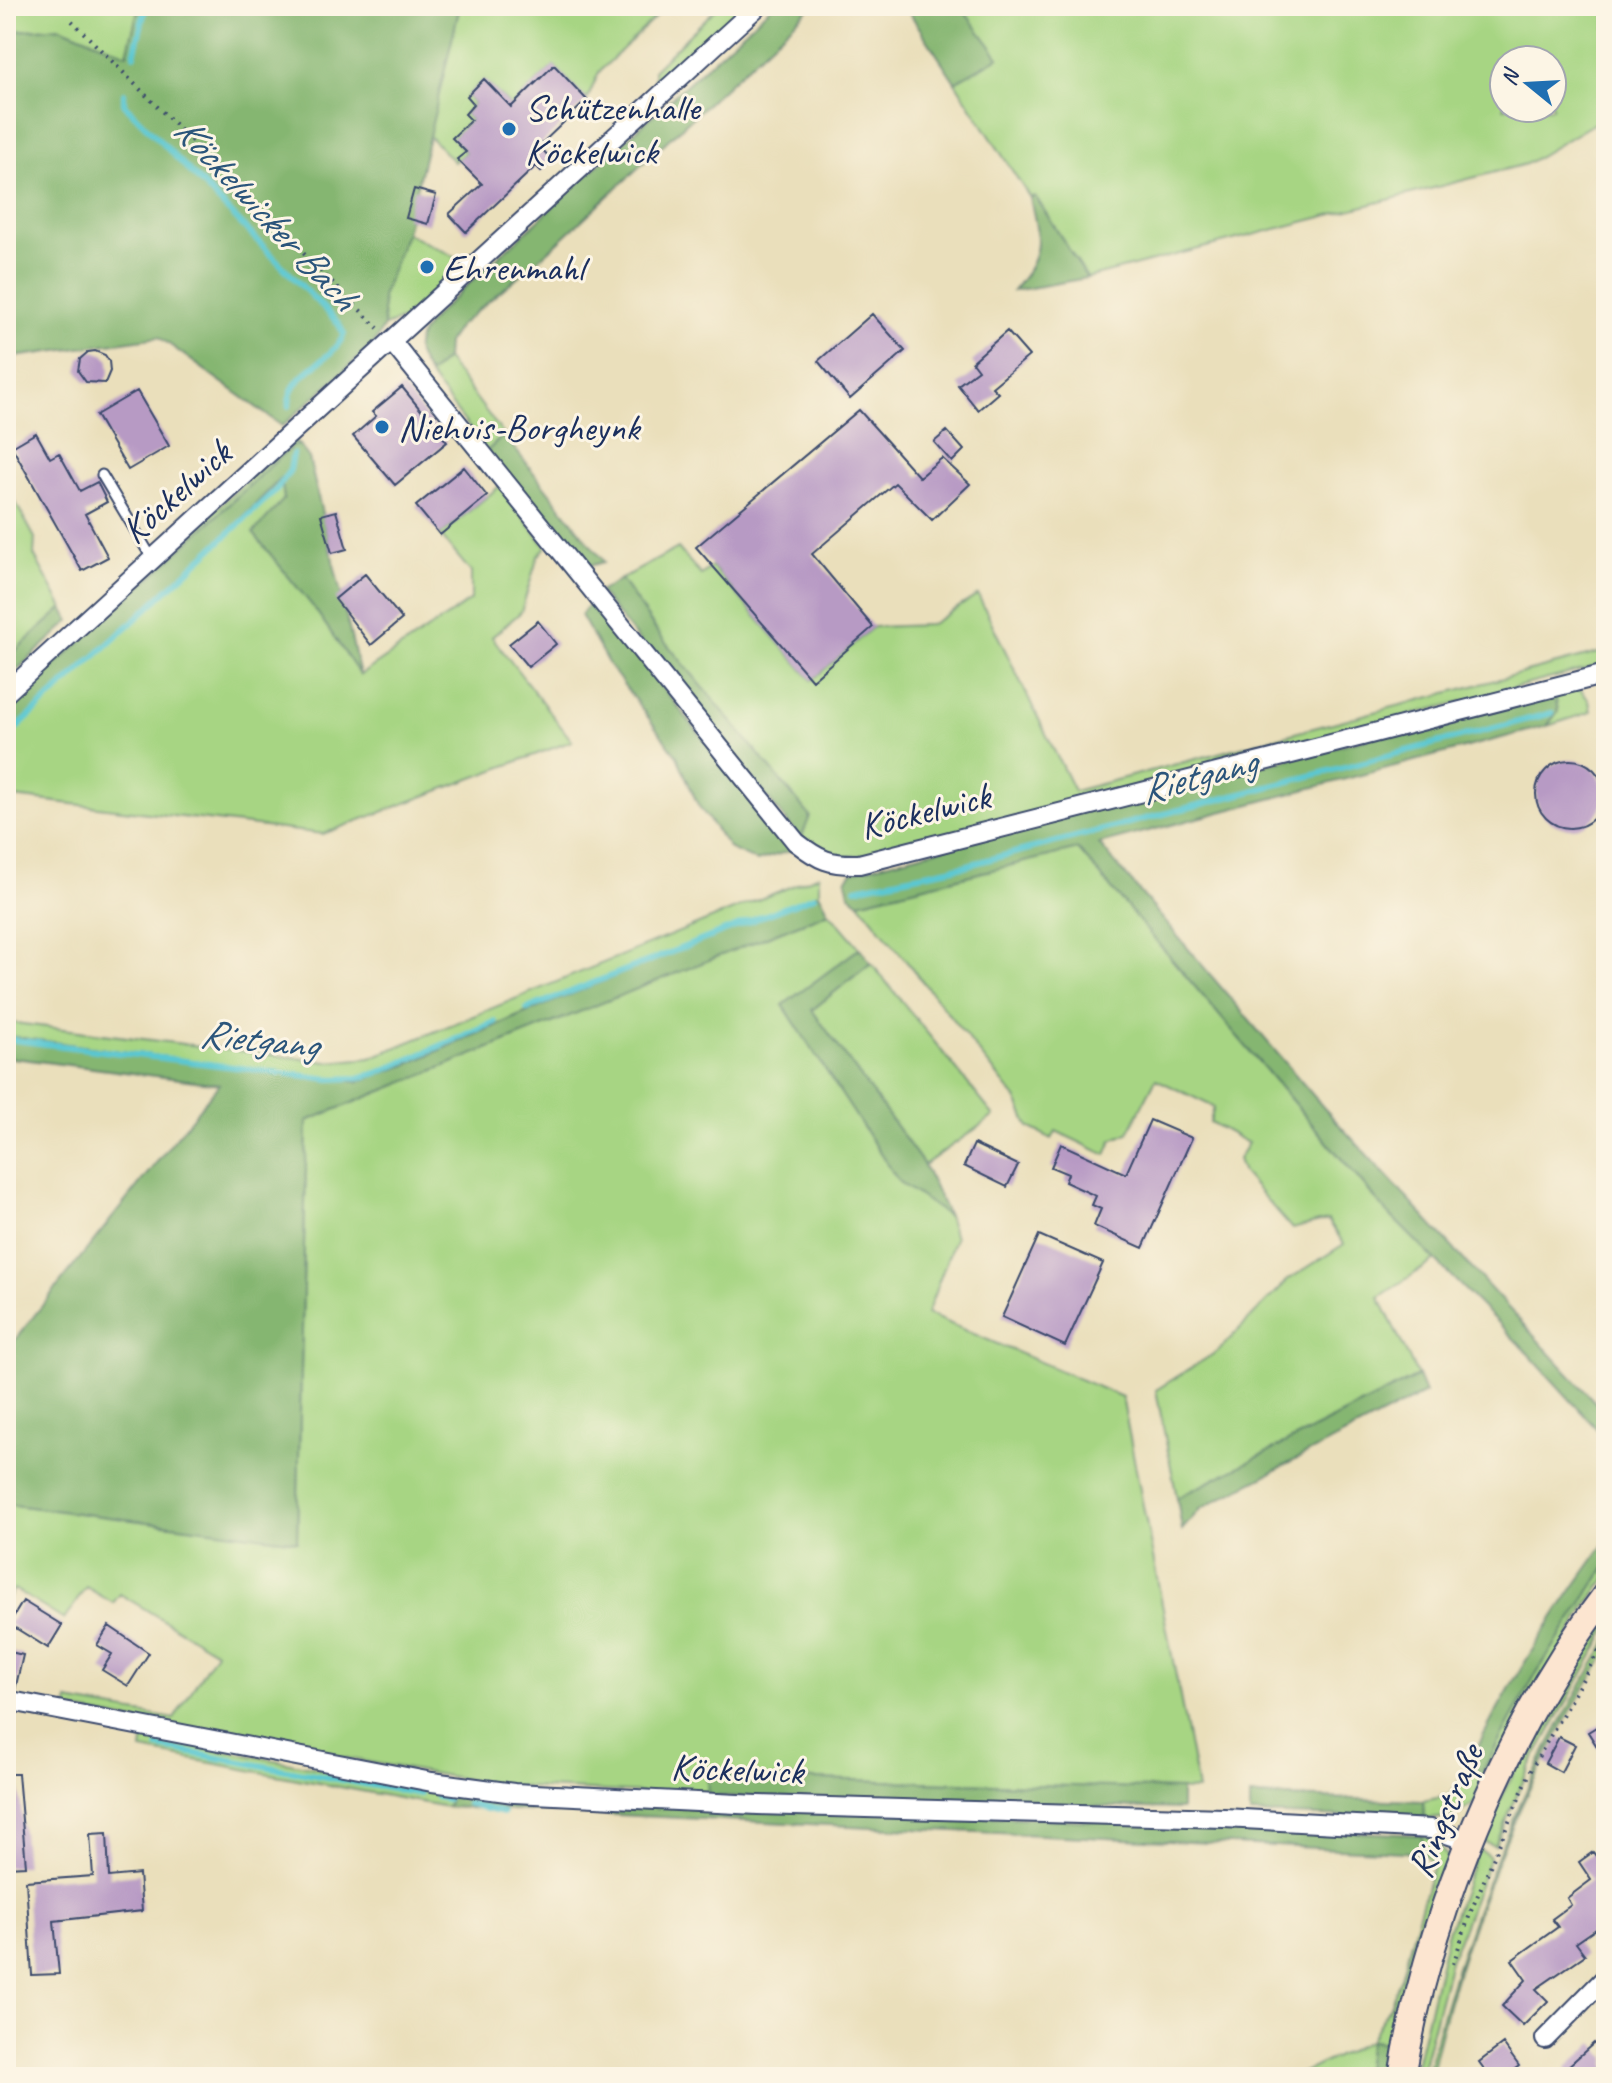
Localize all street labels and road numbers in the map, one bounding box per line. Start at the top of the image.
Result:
street label: Köckelwick [111,428,243,554]
street label: Köckelwick [855,771,998,850]
street label: Ringstraße [1396,1735,1495,1885]
street label: Köckelwick [670,1743,807,1795]

